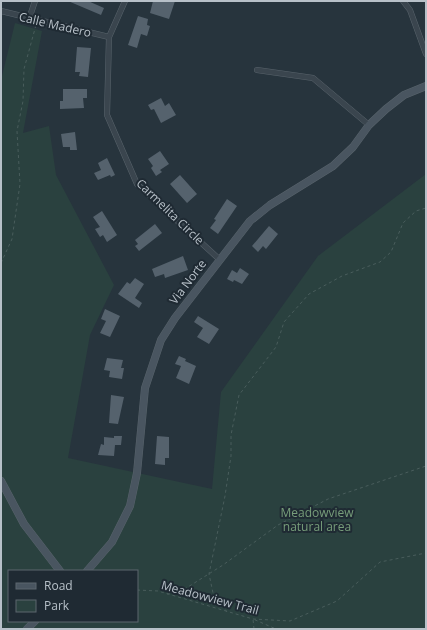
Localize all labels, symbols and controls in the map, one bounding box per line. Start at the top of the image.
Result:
street label: Calle Madero [17,8,93,41]
street label: Carmelita Circle [133,175,208,249]
street label: Via Norte [165,256,210,308]
park label: Meadowview natural area [280,504,354,535]
legend [8,570,138,622]
street label: Meadowview Trail [159,576,261,619]
text: Road [44,577,73,594]
text: Park [44,597,70,614]

